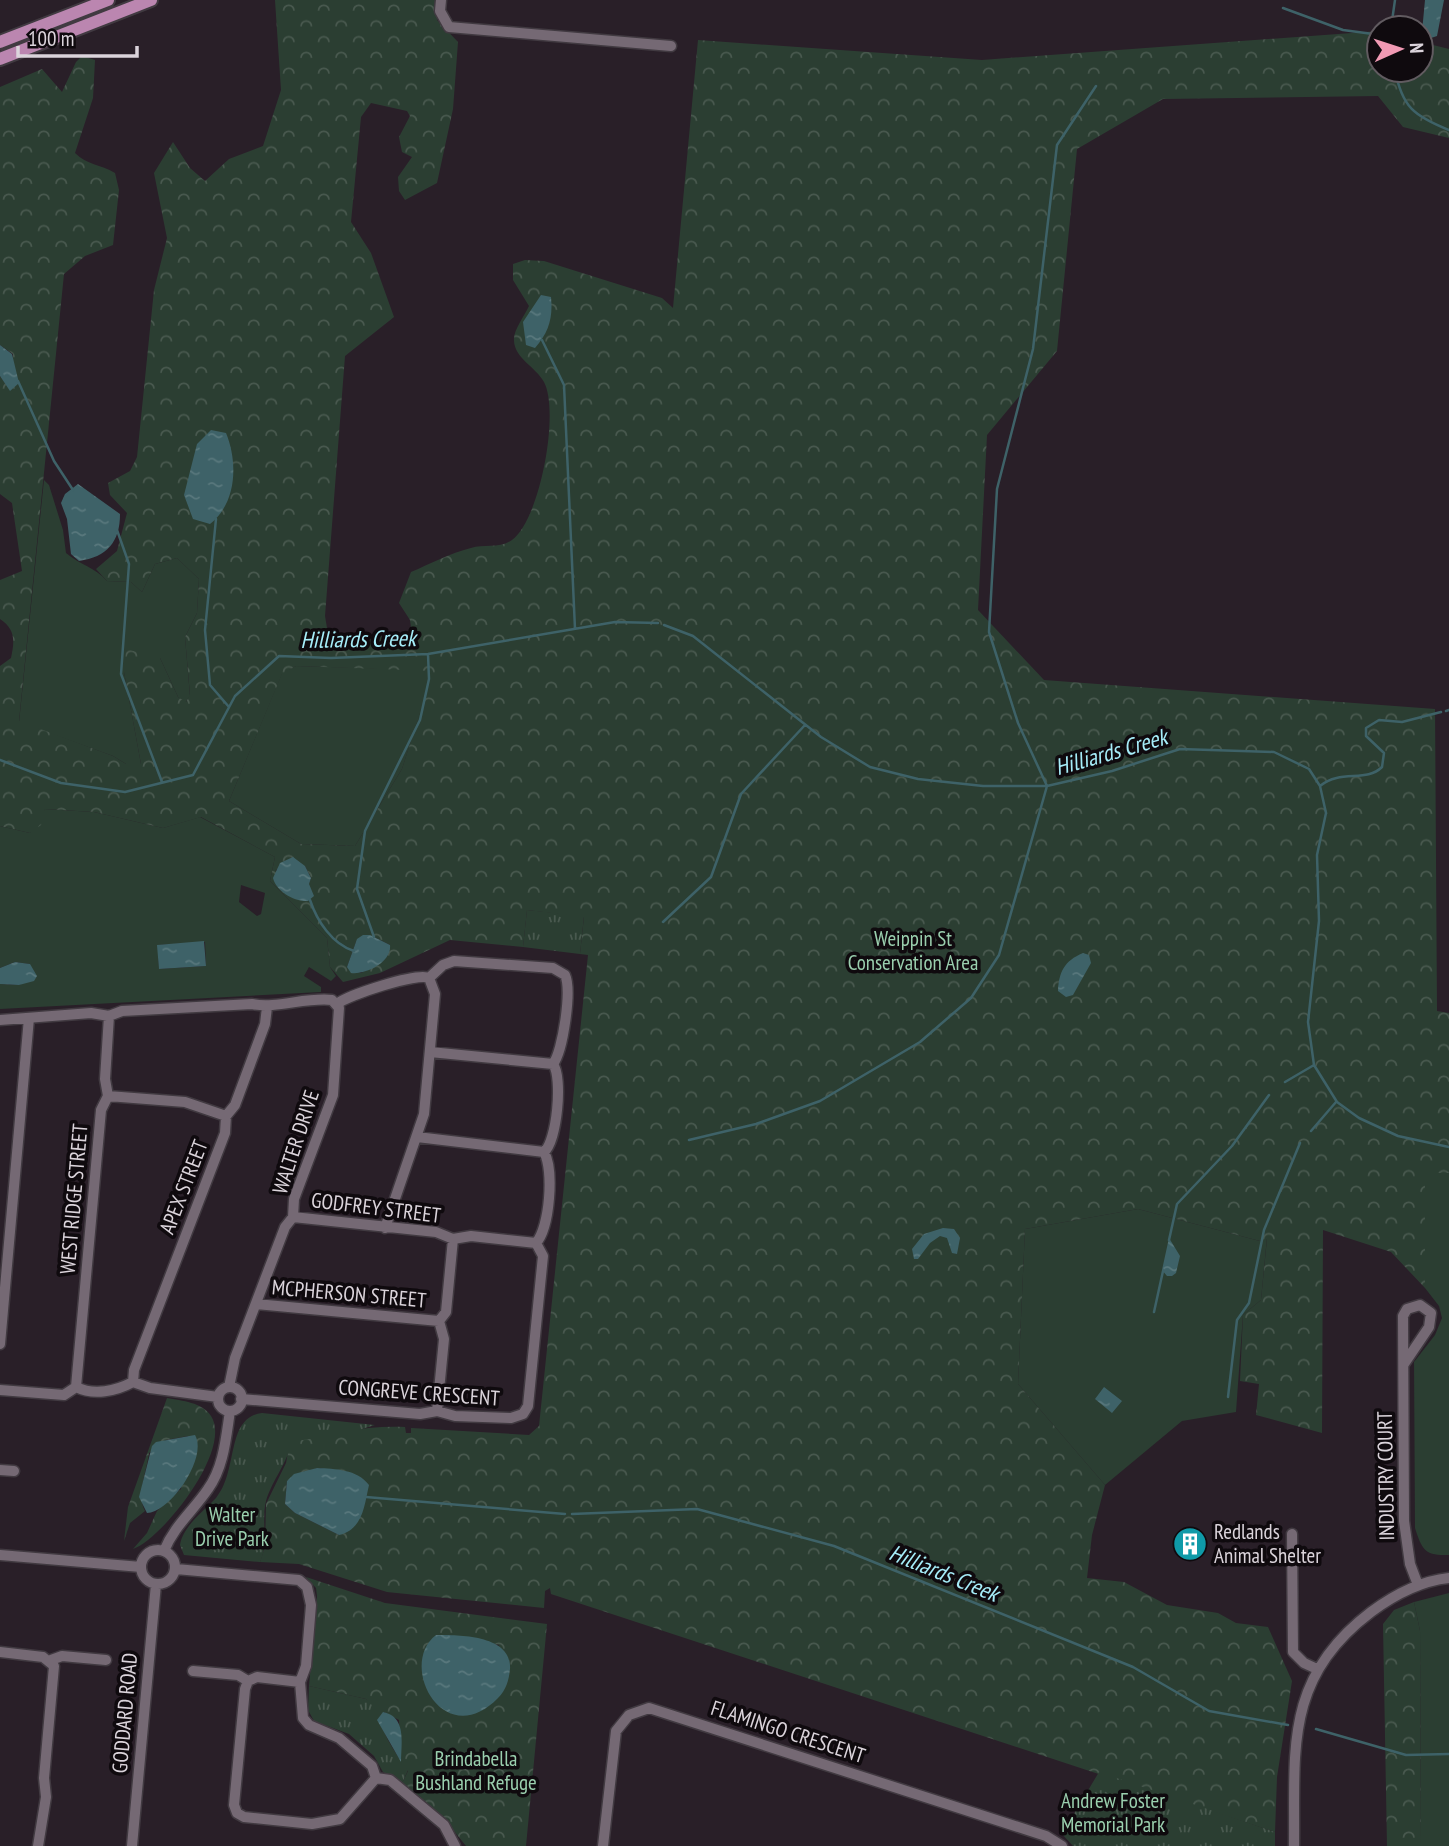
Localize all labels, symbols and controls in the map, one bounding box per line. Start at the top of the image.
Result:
scale bar [18,14,136,58]
north arrow [1365,14,1435,84]
text: 100 m [28,25,74,52]
text: N [1405,42,1429,54]
water label: Hilliards Creek [300,623,419,654]
water label: Hilliards Creek [1051,721,1173,781]
park label: Weippin St Conservation Area [848,925,978,976]
street label: WALTER DRIVE [266,1086,325,1197]
street label: WEST RIDGE STREET [53,1122,94,1275]
street label: APEX STREET [153,1135,214,1238]
street label: GODFREY STREET [310,1186,443,1229]
street label: MCPHERSON STREET [271,1273,428,1314]
street label: CONGREVE CRESCENT [337,1373,501,1412]
street label: INDUSTRY COURT [1371,1410,1400,1541]
park label: Walter Drive Park [195,1501,269,1552]
place label: Redlands Animal Shelter [1214,1518,1321,1569]
building icon: Redlands Animal Shelter [1171,1525,1209,1563]
water label: Hilliards Creek [885,1537,1006,1609]
street label: GODDARD ROAD [106,1652,143,1774]
street label: FLAMINGO CRESCENT [708,1694,869,1769]
park label: Brindabella Bushland Refuge [415,1745,537,1796]
park label: Andrew Foster Memorial Park [1061,1787,1165,1838]

